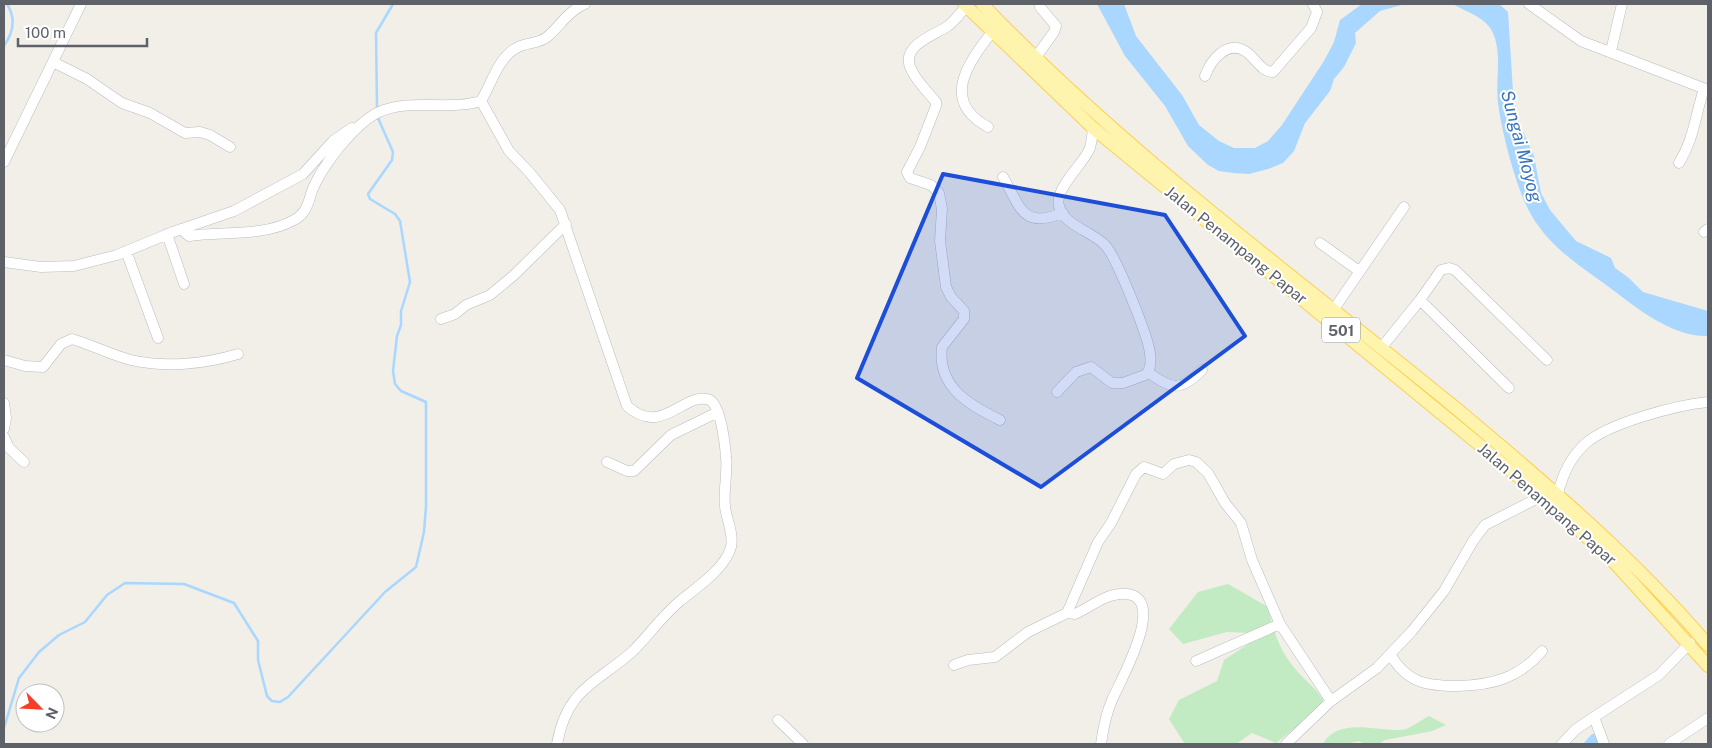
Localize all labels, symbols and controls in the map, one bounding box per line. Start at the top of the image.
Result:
scale bar [18,15,146,47]
text: 100 m [25,24,66,41]
water label: Sungai Moyog [1497,88,1547,205]
street label: Jalan Penampang Papar [1161,182,1311,308]
road number: 501 [1322,318,1360,342]
street label: Jalan Penampang Papar [1474,439,1620,569]
north arrow [15,683,65,733]
text: N [42,705,61,722]

